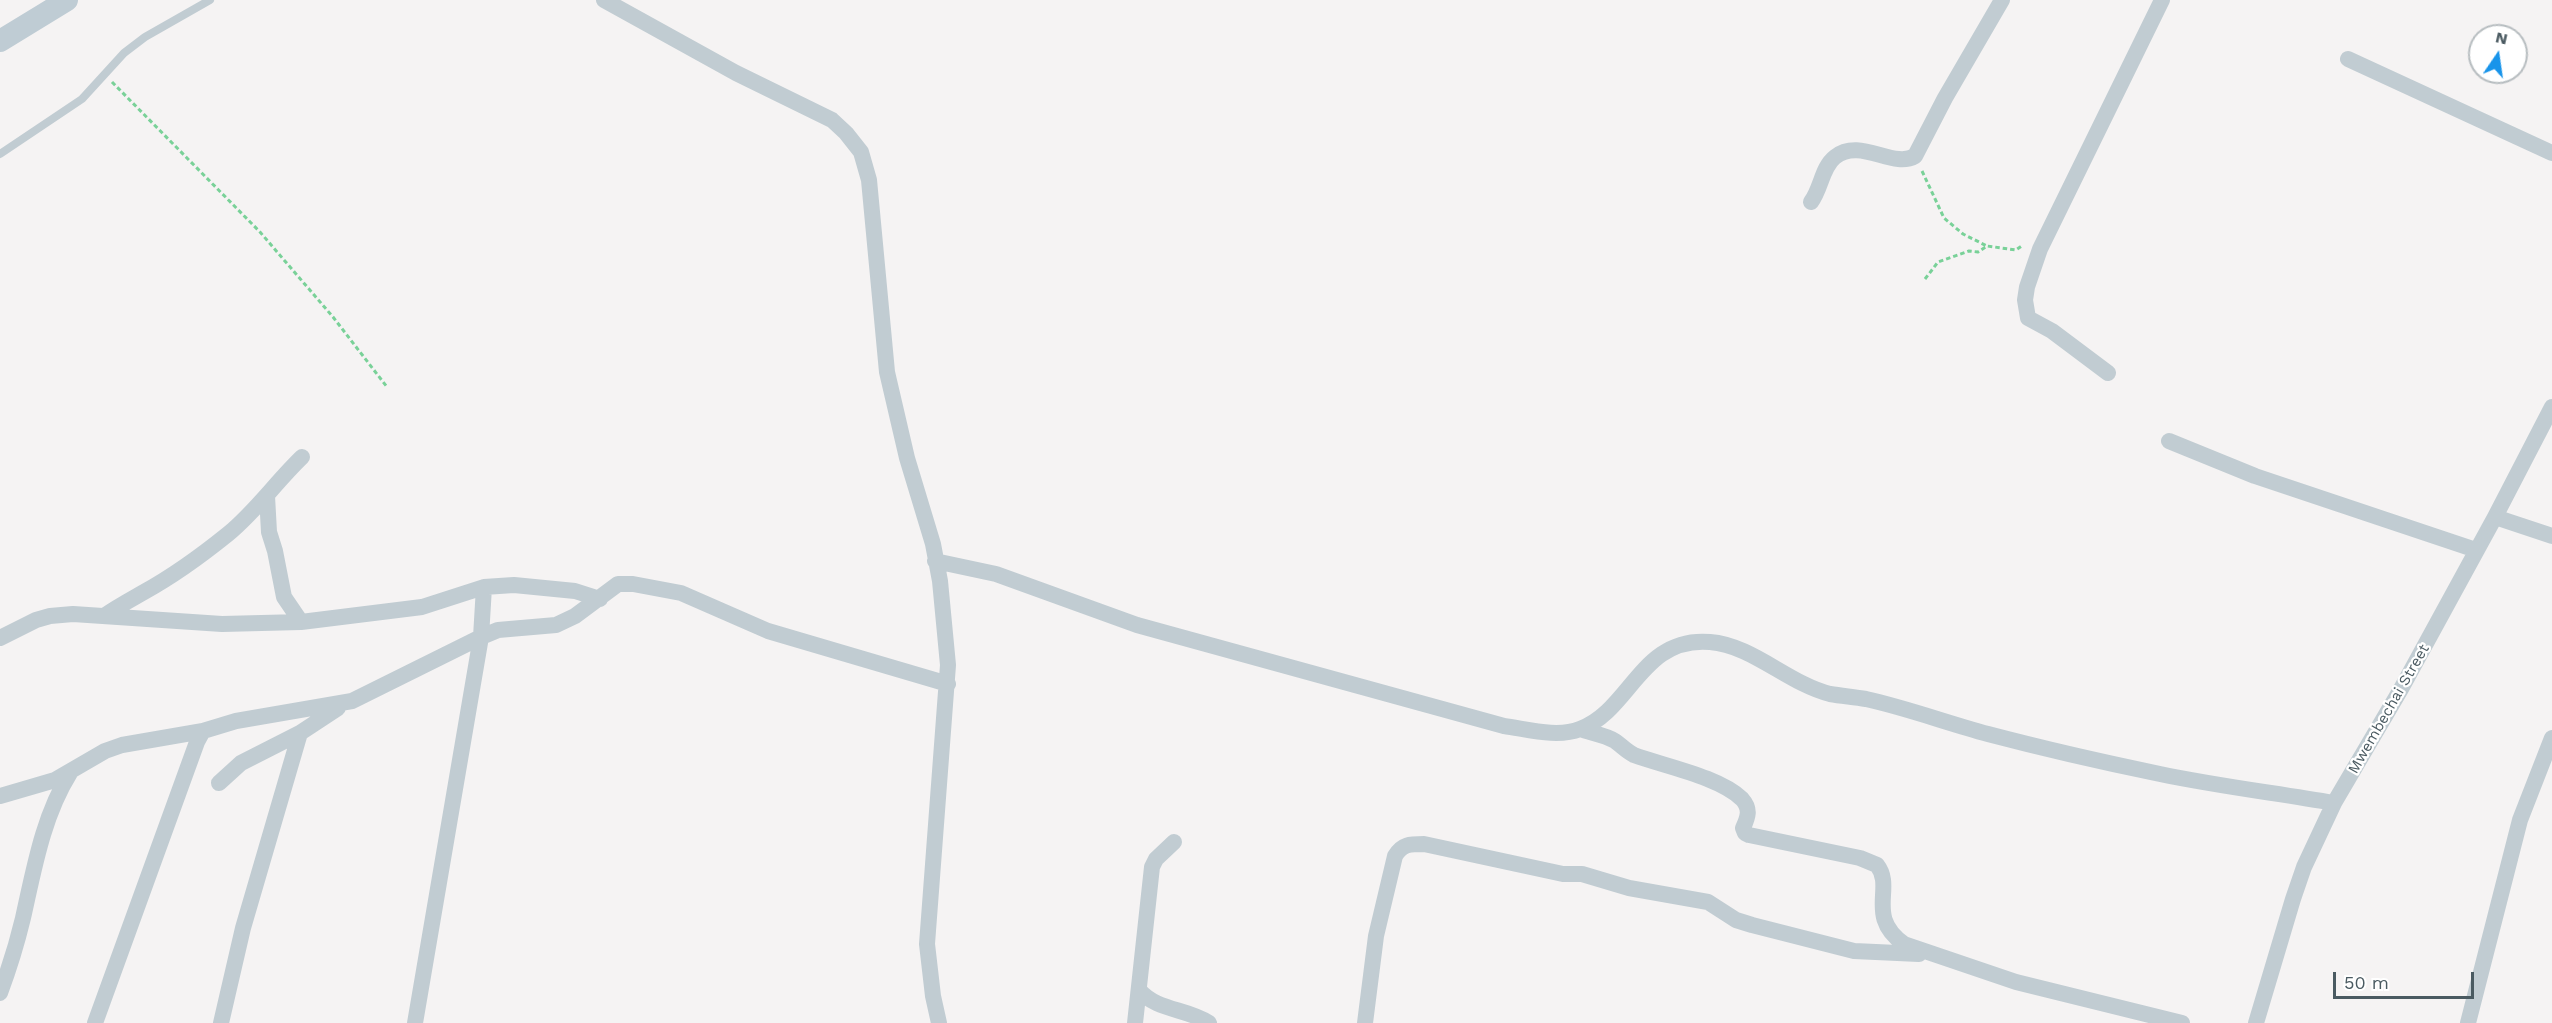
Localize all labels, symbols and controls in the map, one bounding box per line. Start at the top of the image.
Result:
north arrow [2468,24,2528,84]
text: N [2494,27,2510,49]
street label: Mwembechai Street [2345,641,2433,777]
scale bar [2336,960,2477,998]
text: 50 m [2344,972,2389,993]

